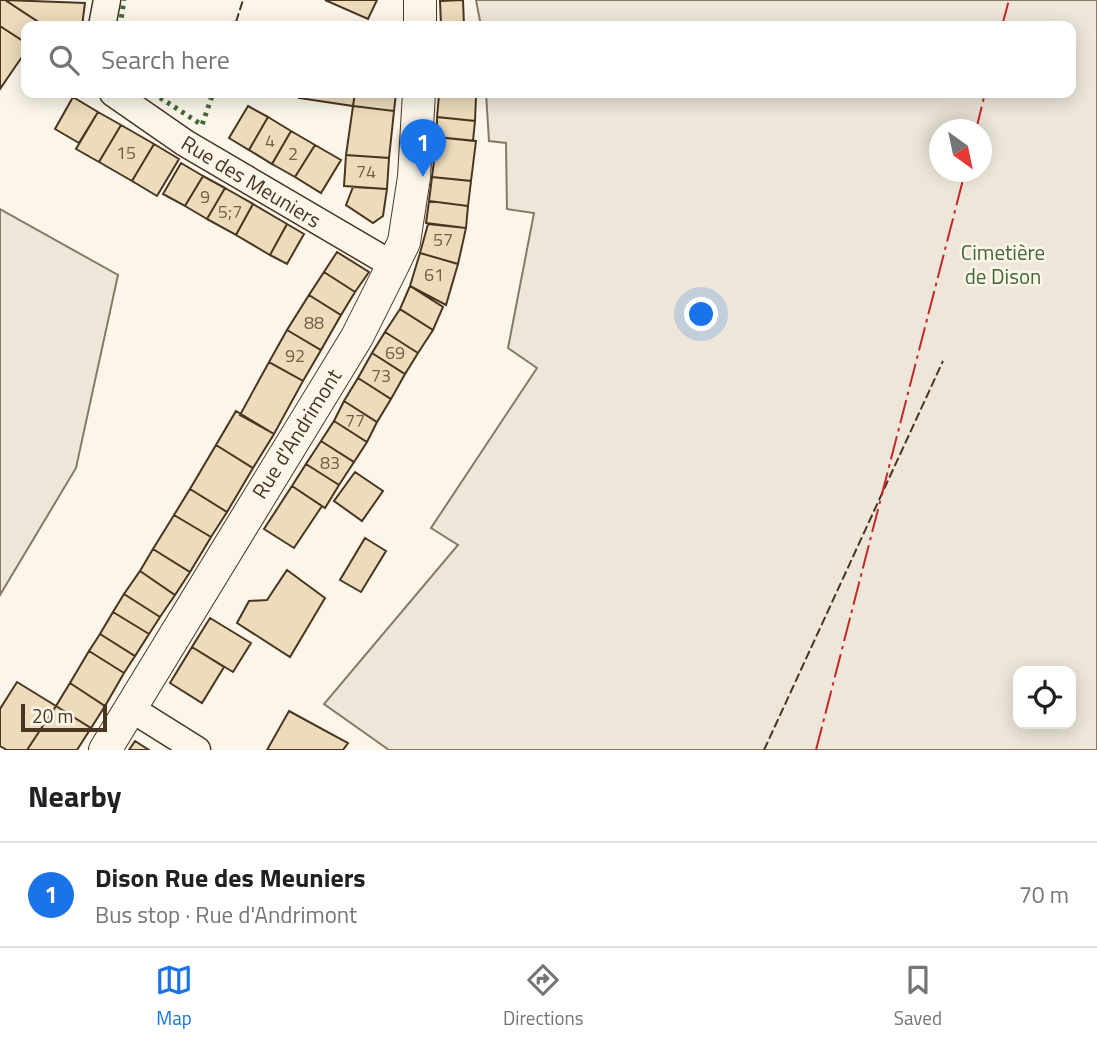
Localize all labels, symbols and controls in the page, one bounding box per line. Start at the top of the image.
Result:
search box [21,21,1076,98]
text: Search here [101,40,230,79]
icon: search [45,41,83,79]
pin: 1 [400,119,446,177]
north arrow [929,119,992,182]
street label: Rue des Meuniers [175,127,328,236]
house number: 4 [265,127,275,154]
house number: 15 [116,139,136,166]
house number: 2 [288,140,298,167]
house number: 74 [356,158,376,185]
house number: 9 [200,183,210,210]
house number: 5;7 [218,198,242,225]
house number: 57 [433,226,453,253]
park label: Cimetière de Dison [961,236,1045,292]
house number: 61 [424,261,444,288]
your location [684,297,718,331]
house number: 88 [304,309,324,336]
house number: 69 [385,339,405,366]
house number: 92 [285,342,305,369]
street label: Rue d'Andrimont [243,362,349,505]
house number: 73 [371,362,391,389]
house number: 77 [345,407,365,434]
house number: 83 [320,449,340,476]
map controls [1013,666,1076,729]
button: locate [1013,666,1076,729]
scale bar [21,701,107,733]
text: 20 m [32,701,73,730]
text: Nearby [28,773,121,819]
text: Dison Rue des Meuniers [95,858,366,897]
text: 1 [45,877,57,912]
text: 70 m [1019,877,1069,912]
text: Bus stop · Rue d'Andrimont [95,897,357,932]
tab: Map [155,961,193,1032]
tab: Directions [503,961,584,1032]
tab: Saved [894,961,942,1032]

